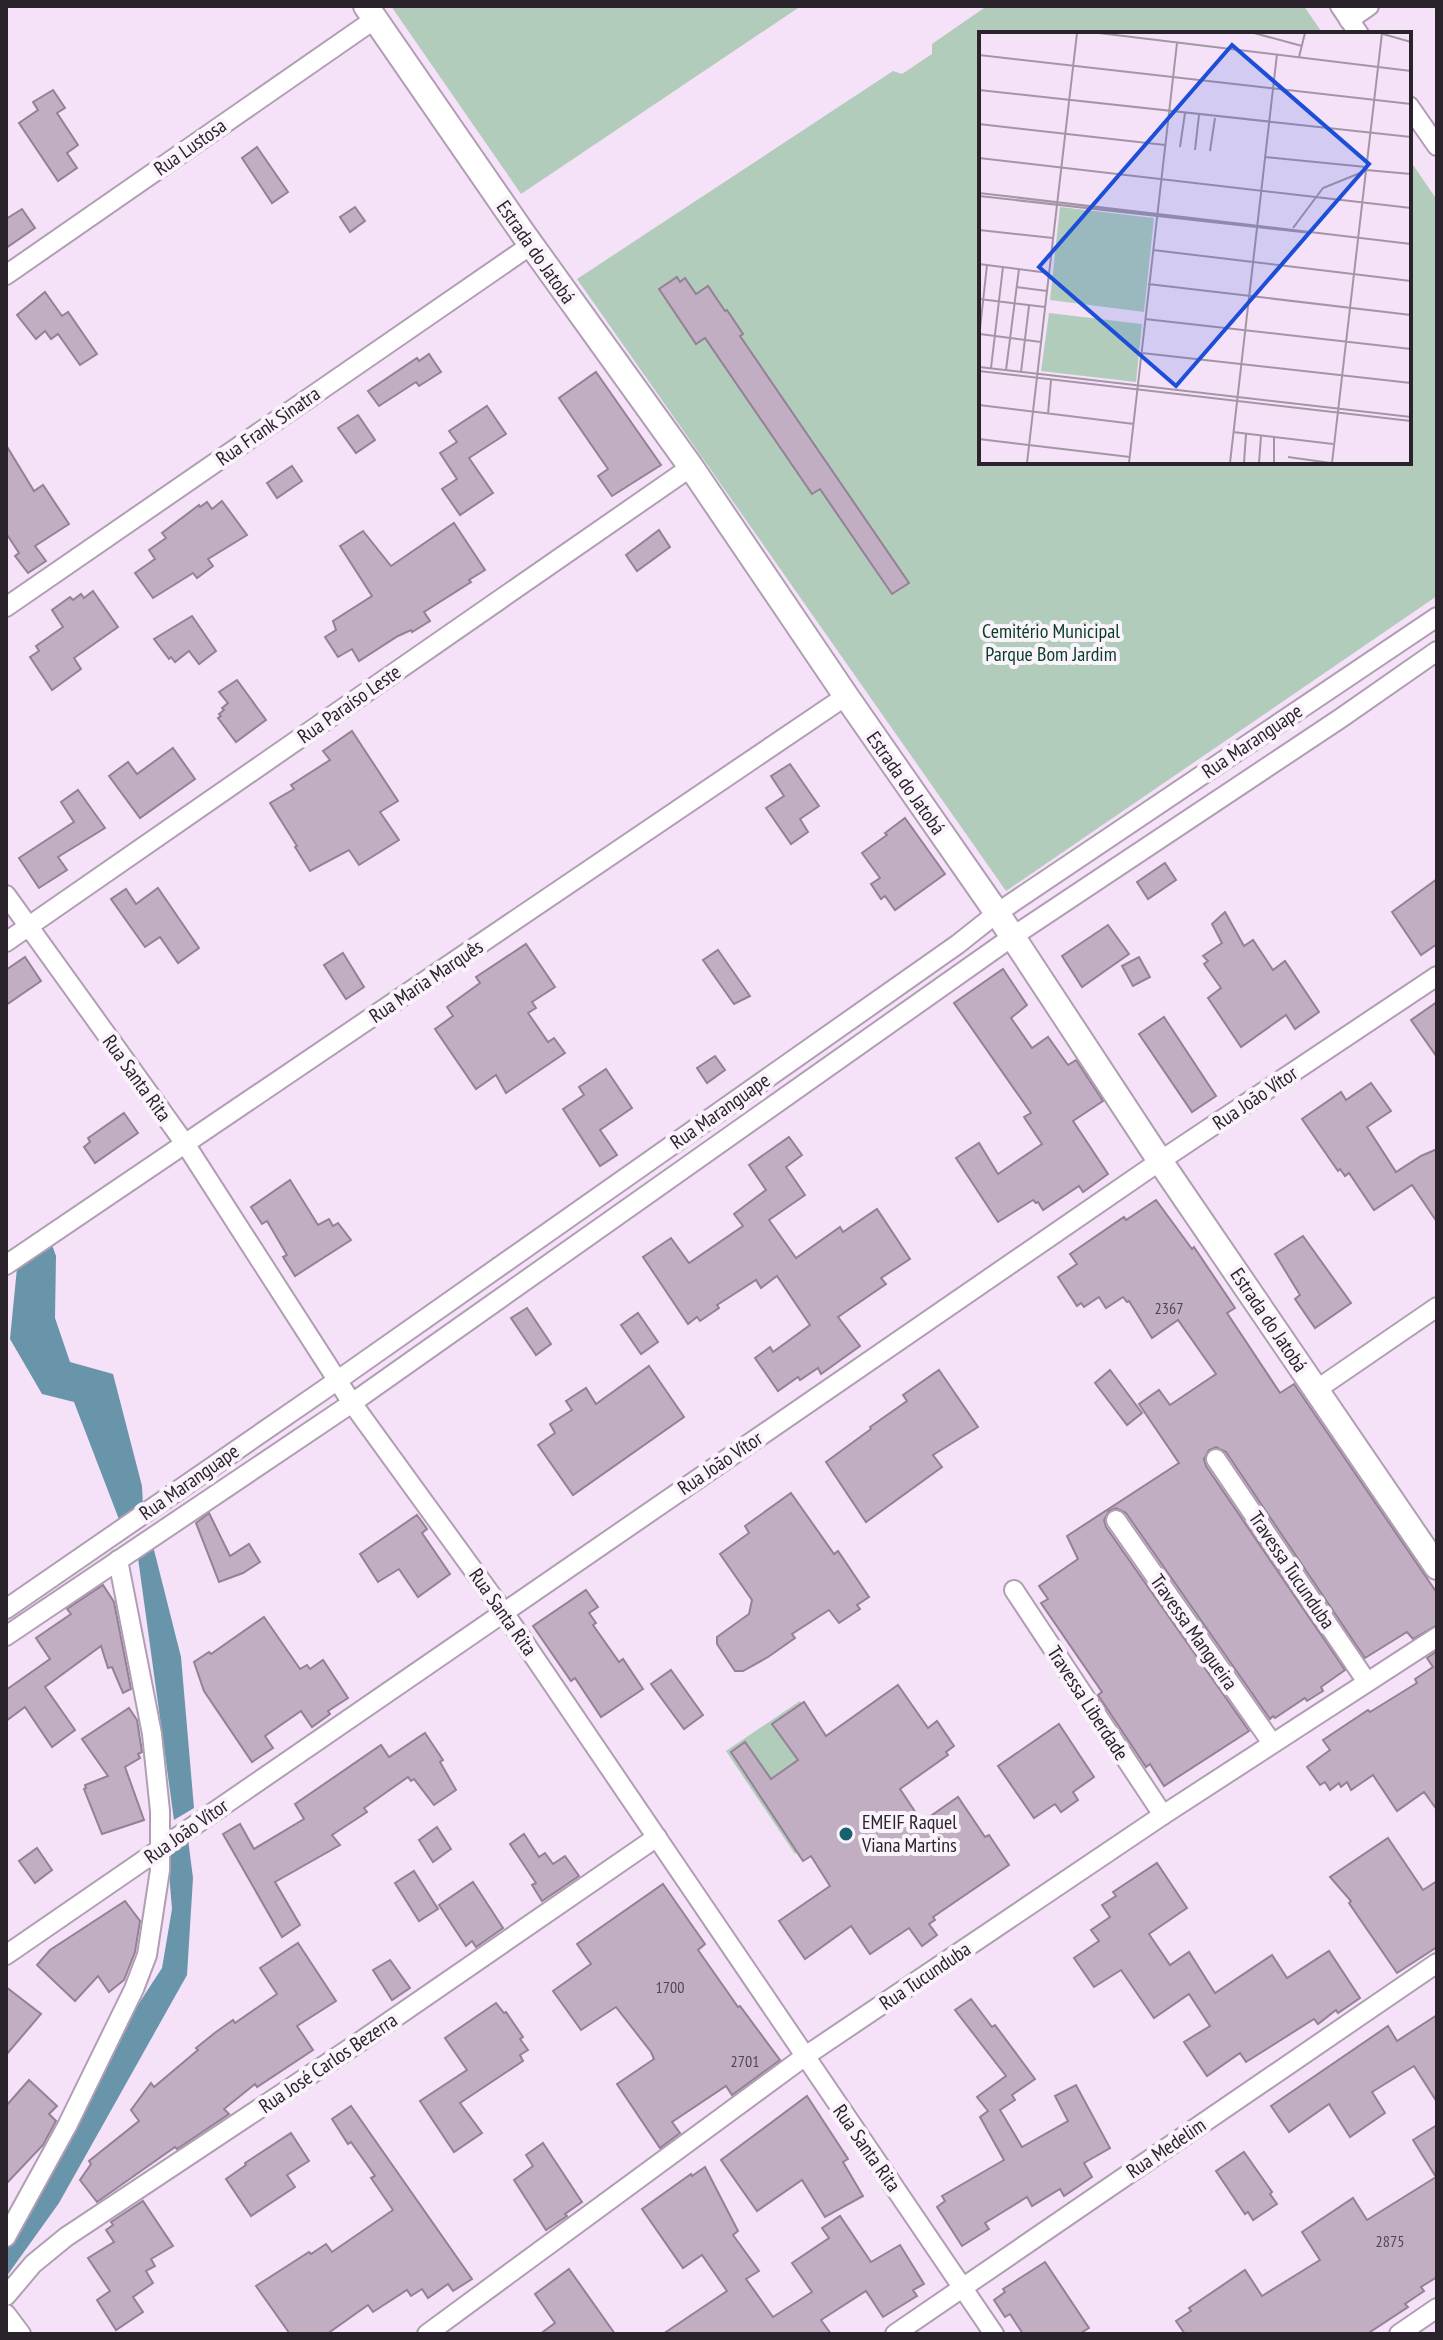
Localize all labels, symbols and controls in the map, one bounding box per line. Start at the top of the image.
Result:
inset map [979,32,1411,464]
street label: Rua Lustosa [149,113,231,181]
street label: Estrada do Jatobá [491,195,581,309]
street label: Rua Frank Sinatra [211,381,325,471]
park label: Cemitério Municipal Parque Bom Jardim [982,618,1120,667]
street label: Rua Paraíso Leste [292,659,406,749]
street label: Rua Maranguape [1197,698,1307,784]
street label: Estrada do Jatobá [861,726,951,840]
street label: Rua Maria Marquês [364,933,488,1029]
street label: Rua Santa Rita [97,1029,177,1127]
street label: Rua João Vítor [1208,1060,1303,1136]
street label: Rua Maranguape [665,1067,775,1155]
street label: Estrada do Jatobá [1225,1263,1313,1377]
house number: 2367 [1155,1298,1183,1318]
street label: Rua João Vítor [673,1425,768,1501]
street label: Rua Maranguape [134,1438,244,1526]
street label: Travessa Tucunduba [1243,1506,1341,1634]
street label: Rua Santa Rita [463,1563,543,1661]
street label: Travessa Mangueira [1145,1569,1243,1695]
street label: Travessa Liberdade [1041,1641,1135,1765]
street label: Rua João Vítor [139,1792,233,1869]
place label: EMEIF Raquel Viana Martins [861,1809,957,1858]
marker: EMEIF Raquel Viana Martins [837,1825,855,1843]
street label: Rua Tucunduba [874,1936,976,2016]
house number: 1700 [656,1977,684,1997]
street label: Rua José Carlos Bezerra [254,2007,402,2119]
house number: 2701 [731,2051,759,2071]
street label: Rua Santa Rita [827,2099,907,2197]
street label: Rua Medelim [1121,2112,1211,2184]
house number: 2875 [1376,2231,1404,2251]

